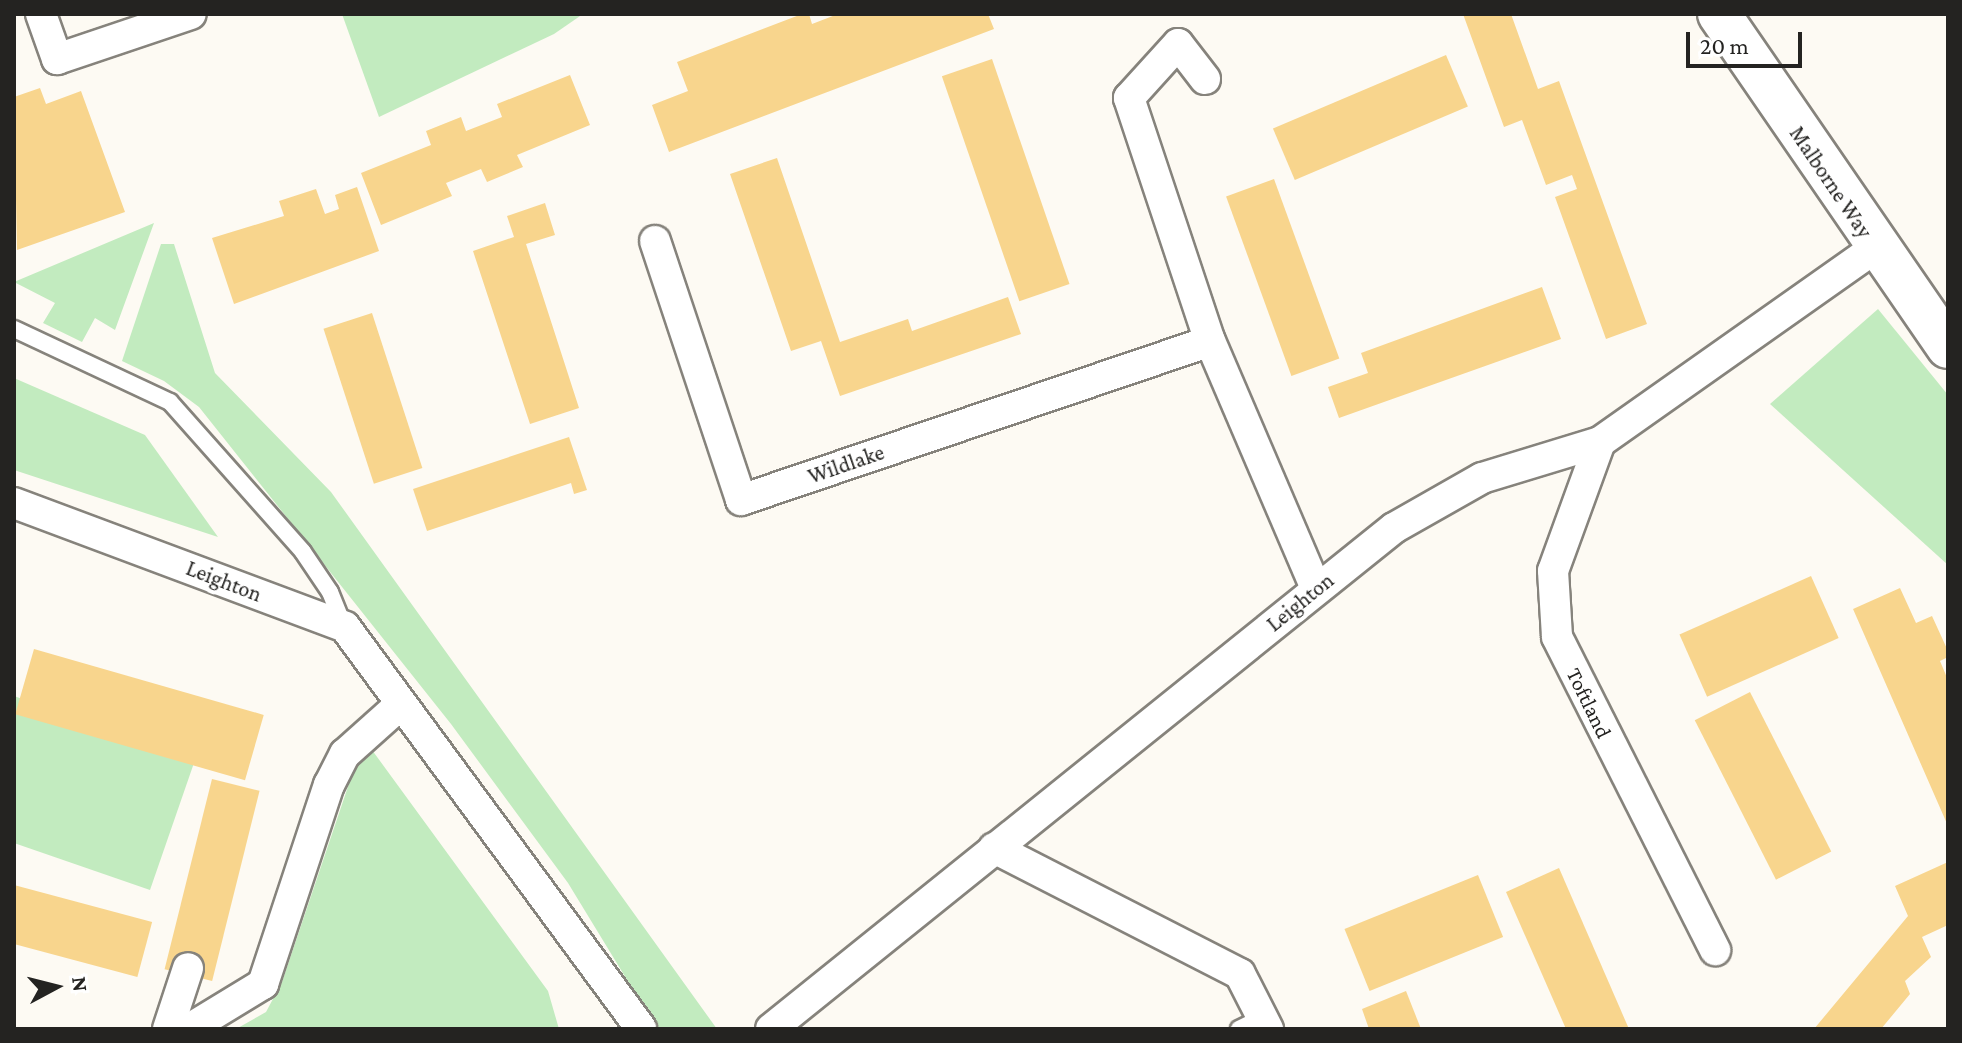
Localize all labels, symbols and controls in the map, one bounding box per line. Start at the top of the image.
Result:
scale bar [1690,16,1806,66]
text: 20 m [1700,32,1749,59]
street label: Malborne Way [1784,121,1878,243]
street label: Wildlake [804,439,888,489]
street label: Leighton [183,555,265,607]
street label: Leighton [1261,567,1339,637]
street label: Toftland [1561,663,1617,743]
north arrow [16,947,96,1027]
text: N [67,975,94,993]

